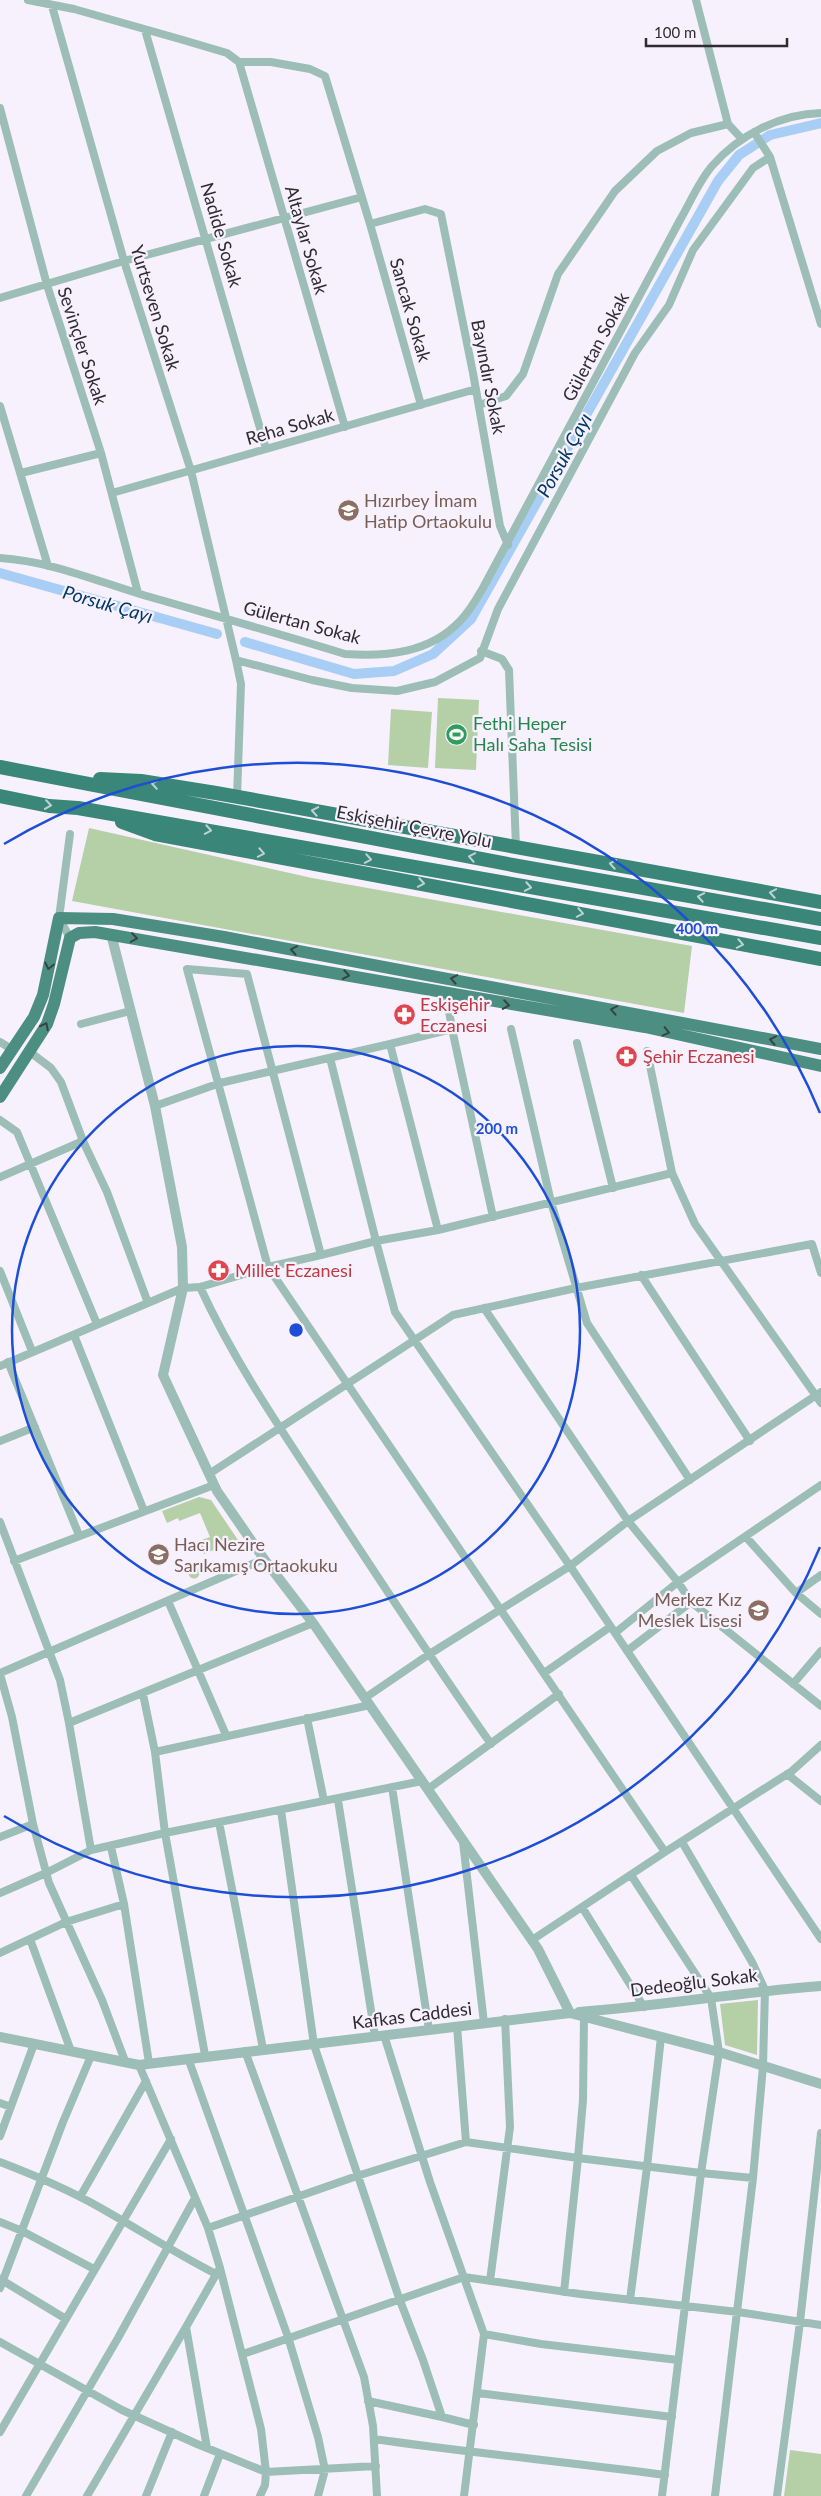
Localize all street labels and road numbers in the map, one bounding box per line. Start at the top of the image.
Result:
street label: Nadide Sokak [196,180,248,291]
street label: Altaylar Sokak [281,183,333,297]
street label: Yurtseven Sokak [126,242,186,374]
street label: Sancak Sokak [386,255,437,365]
street label: Sevinçler Sokak [53,284,113,408]
street label: Gülertan Sokak [557,287,634,405]
street label: Bayındır Sokak [467,318,511,437]
street label: Reha Sokak [243,403,337,449]
street label: Gülertan Sokak [241,596,364,648]
street label: Eskişehir Çevre Yolu [335,800,494,852]
street label: Dedeoğlu Sokak [629,1963,760,2001]
street label: Kafkas Caddesi [351,1997,473,2033]

